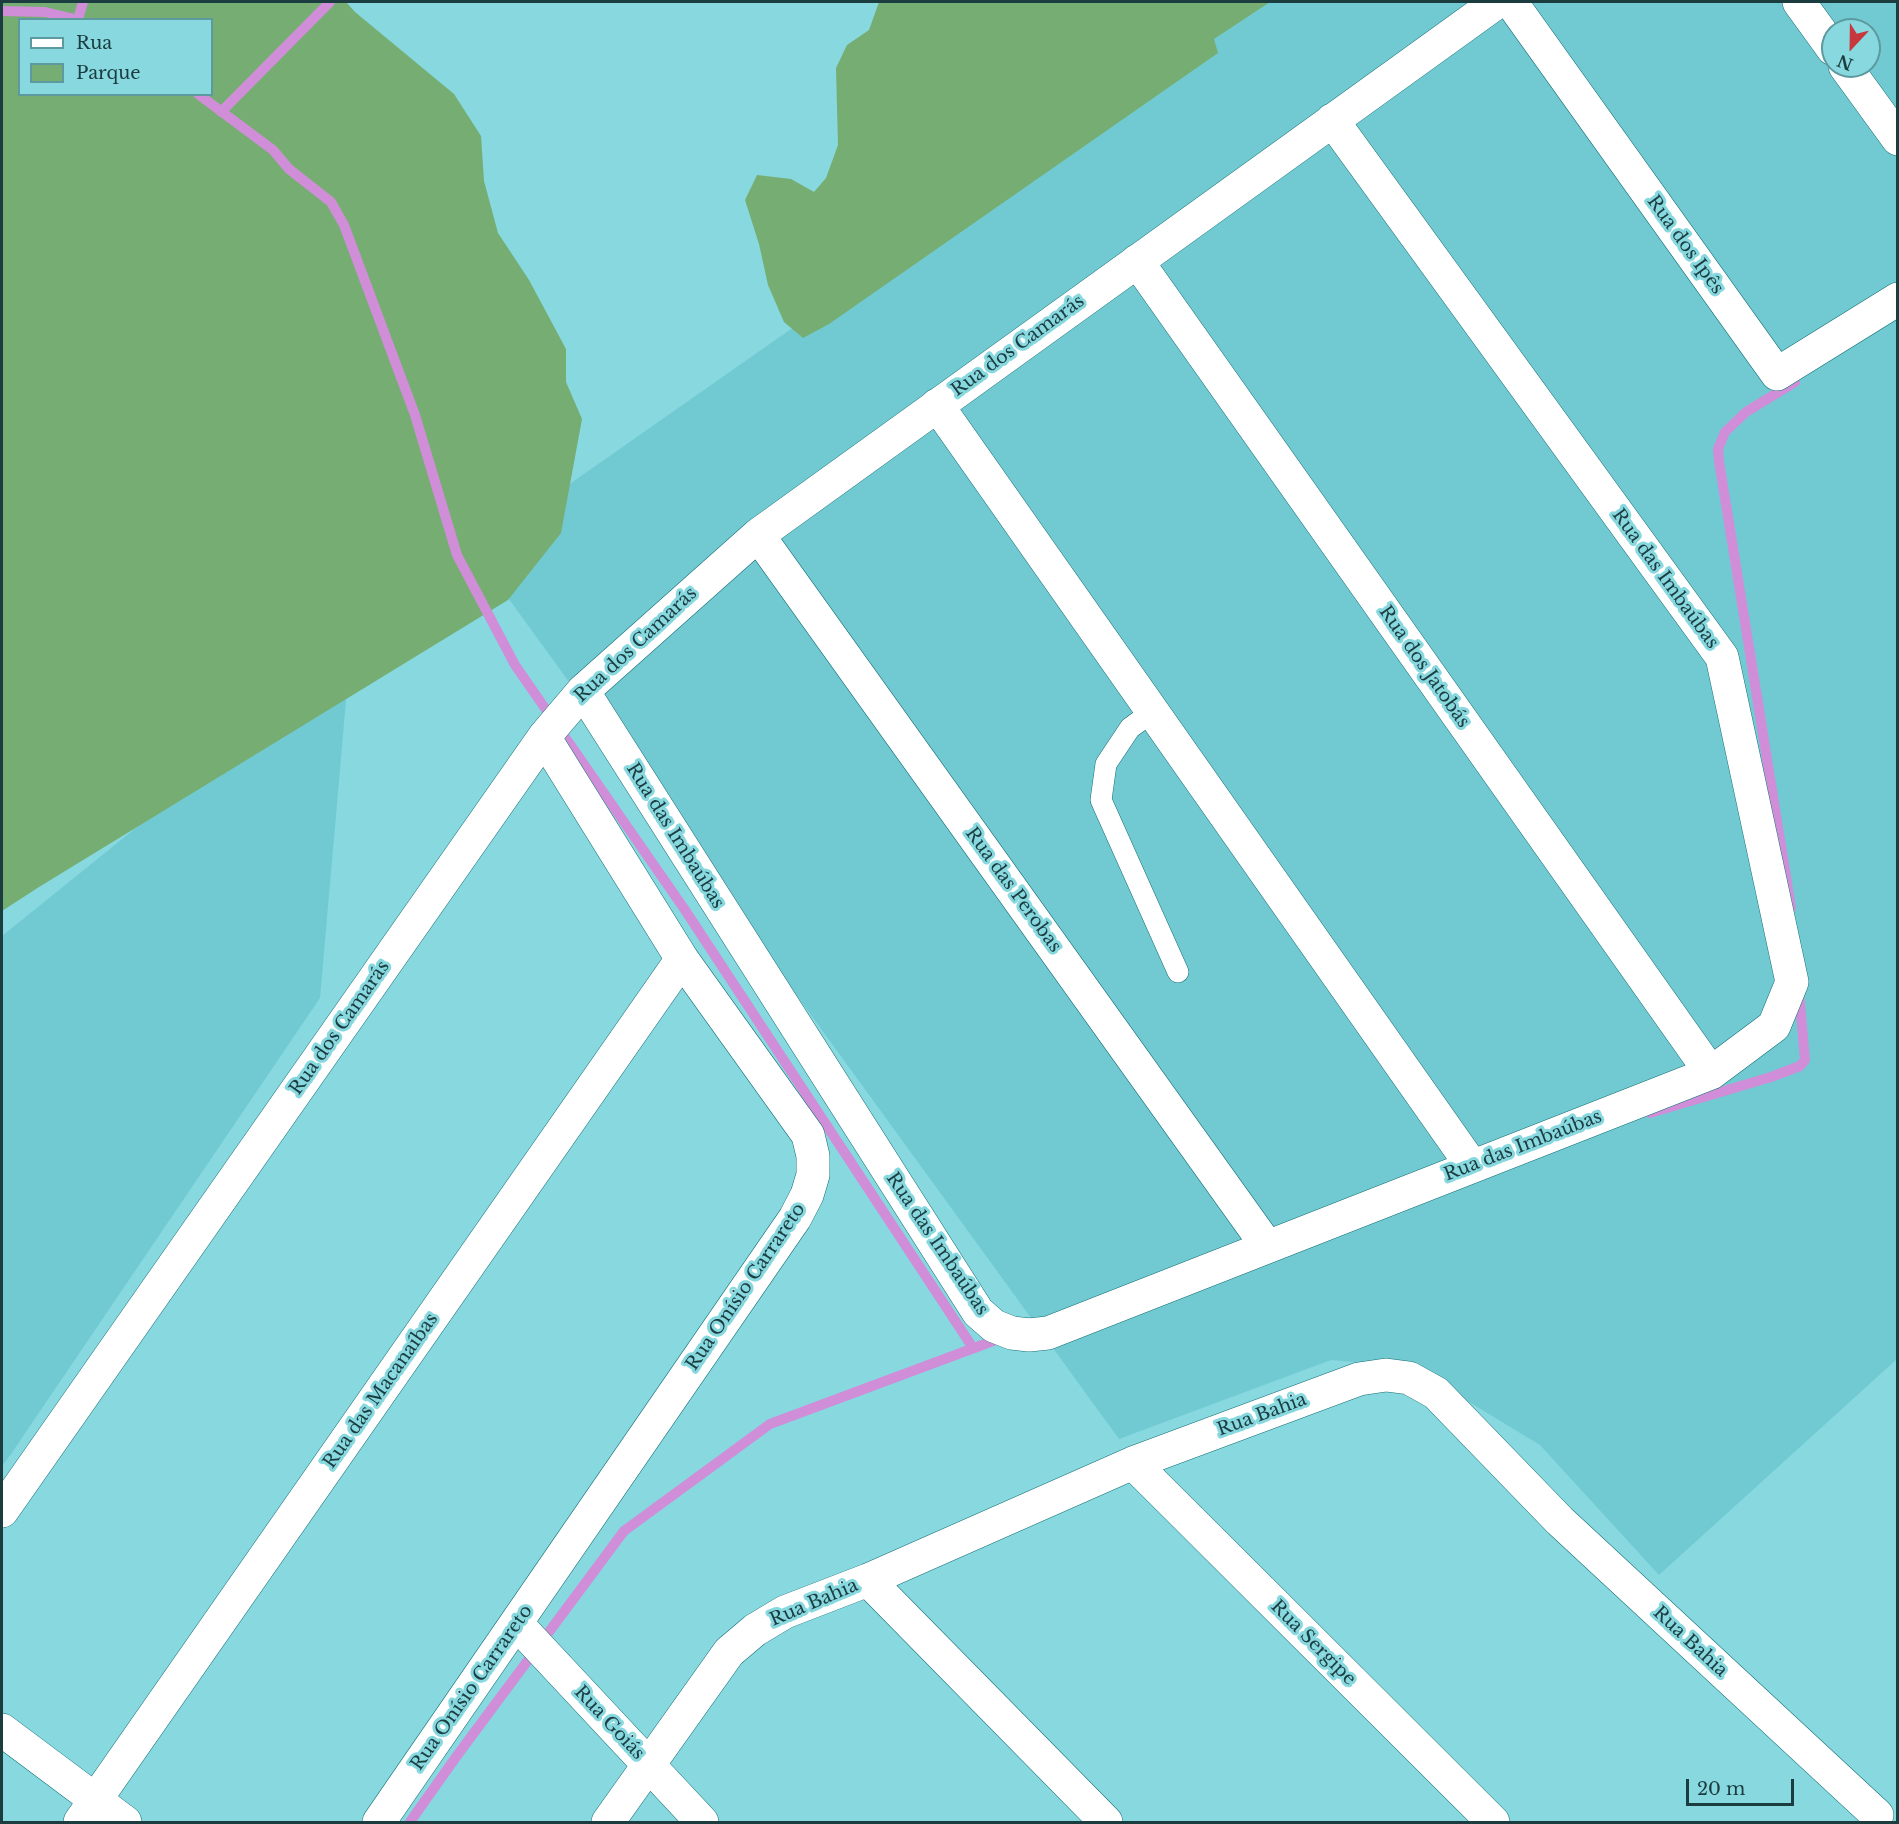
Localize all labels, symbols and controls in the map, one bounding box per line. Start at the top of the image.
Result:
legend [18,18,213,96]
north arrow [1821,18,1881,78]
text: Rua [76,32,112,54]
text: N [1834,51,1856,75]
text: Parque [76,62,141,84]
street label: Rua dos Ipês [1642,192,1728,298]
street label: Rua dos Camarás [947,291,1089,401]
street label: Rua das Imbaúbas [1607,505,1723,653]
street label: Rua dos Camarás [570,583,702,707]
street label: Rua dos Jatobás [1374,602,1474,732]
street label: Rua das Imbaúbas [622,759,728,913]
street label: Rua das Perobas [960,823,1066,957]
street label: Rua dos Camarás [286,957,394,1099]
street label: Rua das Imbaúbas [1441,1106,1605,1186]
street label: Rua das Imbaúbas [881,1169,993,1319]
street label: Rua Onísio Carrareto [682,1199,810,1375]
street label: Rua das Macanaíbas [319,1309,443,1473]
street label: Rua Bahia [1214,1389,1310,1441]
street label: Rua Bahia [767,1575,861,1631]
street label: Rua Sergipe [1266,1596,1360,1690]
street label: Rua Onísio Carrareto [407,1601,537,1775]
street label: Rua Bahia [1648,1602,1732,1682]
street label: Rua Goiás [569,1682,649,1764]
scale bar [1689,1767,1797,1805]
text: 20 m [1697,1778,1745,1800]

